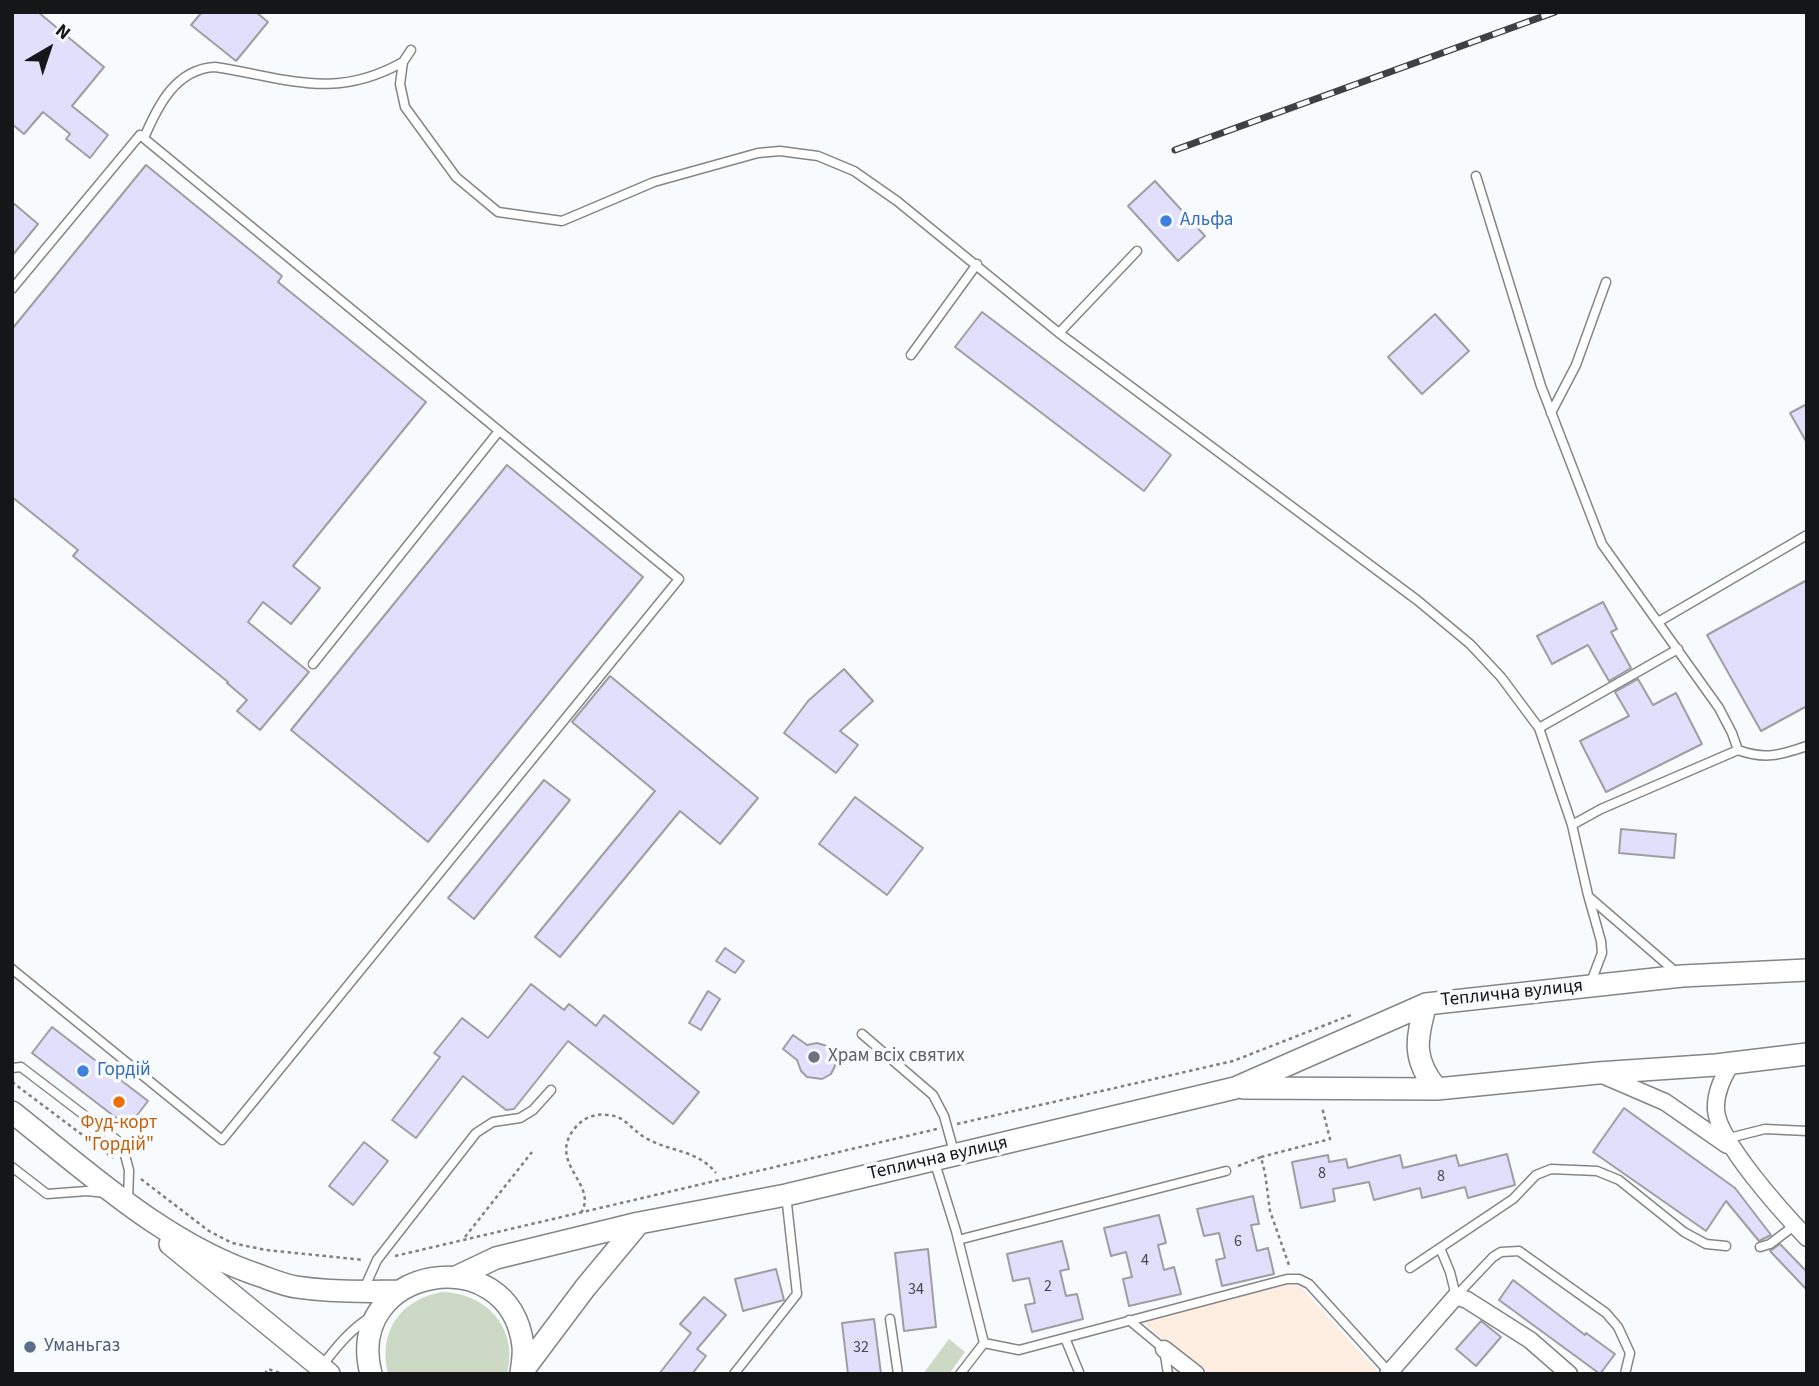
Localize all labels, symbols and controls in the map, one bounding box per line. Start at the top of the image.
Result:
north arrow [14,14,84,84]
text: N [49,18,76,47]
place label: Альфа [1180,210,1233,232]
marker: Альфа [1158,213,1174,229]
street label: Теплична вулиця [1440,975,1584,1013]
place label: Храм всіх святих [828,1046,965,1068]
marker: Храм всіх святих [806,1049,822,1065]
place label: Гордій [97,1060,151,1082]
marker: Гордій [75,1063,91,1079]
marker: Фуд-корт "Гордій" [111,1094,127,1110]
place label: Фуд-корт "Гордій" [81,1113,157,1157]
street label: Теплична вулиця [866,1132,1010,1186]
house number: 8 [1318,1164,1326,1184]
house number: 8 [1437,1167,1445,1187]
house number: 6 [1234,1232,1242,1252]
house number: 4 [1141,1251,1149,1271]
house number: 2 [1044,1277,1052,1297]
house number: 34 [908,1280,924,1300]
place label: Уманьгаз [44,1336,120,1358]
house number: 32 [853,1338,869,1358]
marker: Уманьгаз [22,1339,38,1355]

